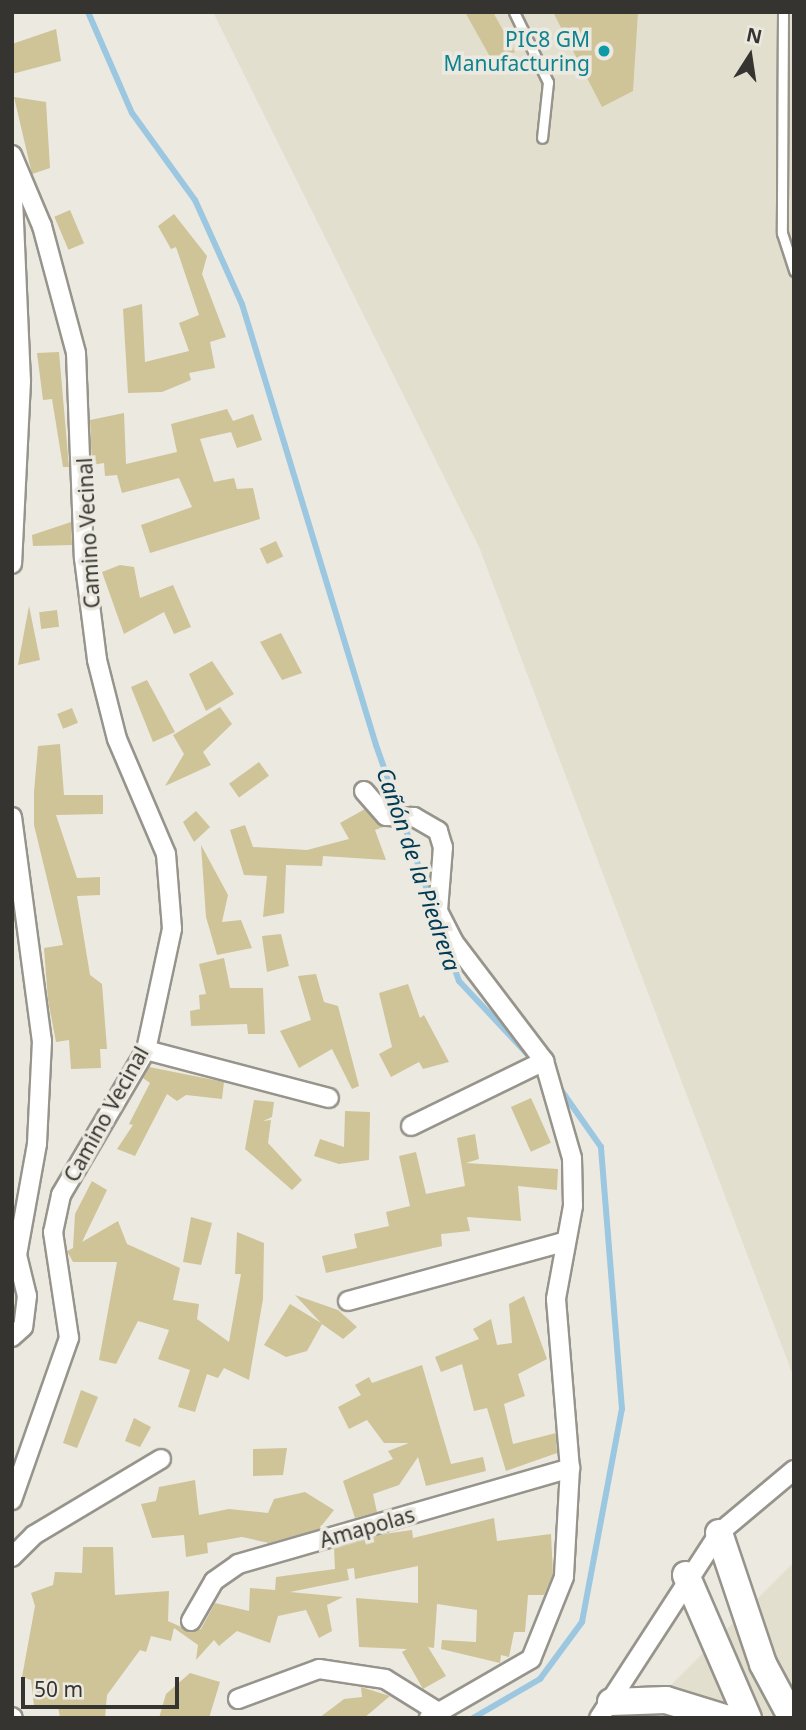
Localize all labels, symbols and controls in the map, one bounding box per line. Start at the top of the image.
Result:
north arrow [715,21,785,91]
text: N [744,21,765,50]
place label: PIC8 GM Manufacturing [444,26,590,76]
marker: PIC8 GM Manufacturing [596,43,612,59]
street label: Camino Vecinal [71,457,105,609]
water label: Cañón de la Piedrera [371,764,467,974]
street label: Camino Vecinal [58,1042,154,1186]
street label: Amapolas [317,1501,417,1553]
scale bar [24,1664,182,1708]
text: 50 m [34,1675,83,1703]

